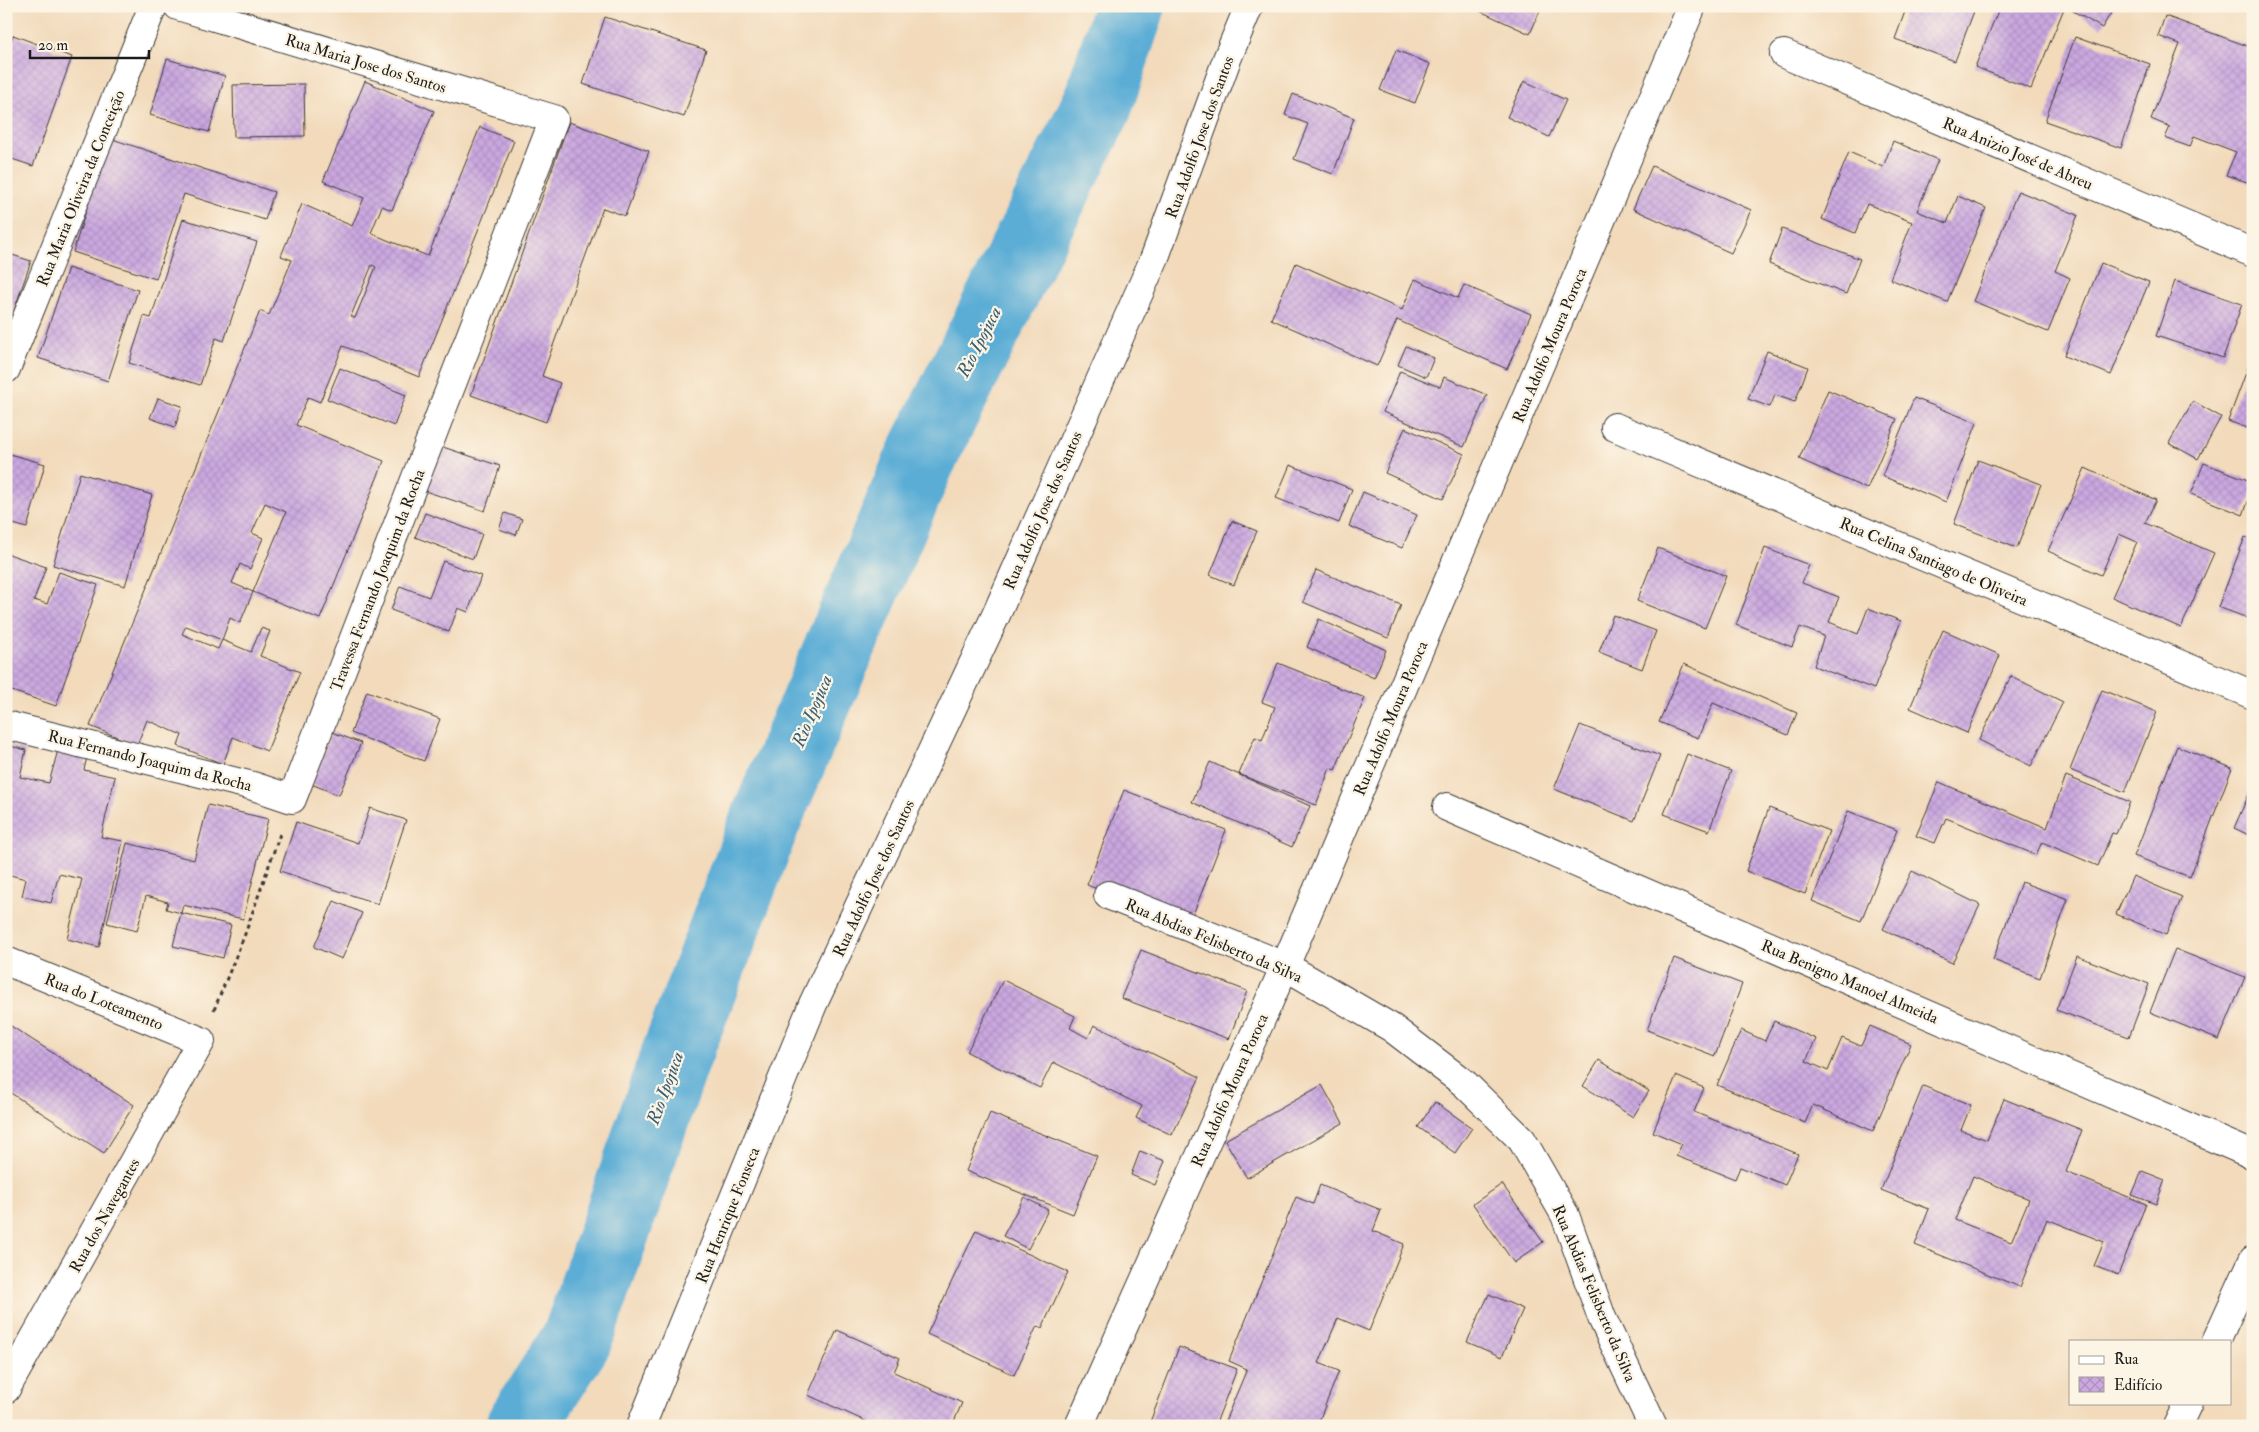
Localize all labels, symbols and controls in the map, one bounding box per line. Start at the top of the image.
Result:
scale bar [30,28,149,60]
street label: Rua Maria Jose dos Santos [282,30,449,99]
text: 20 m [38,36,68,55]
street label: Rua Adolfo Jose dos Santos [1161,53,1240,222]
street label: Rua Maria Oliveira da Conceição [32,87,130,289]
street label: Rua Anizio José de Abreu [1939,113,2096,196]
street label: Rua Adolfo Moura Poroca [1508,265,1592,426]
water label: Rio Ipojuca [952,303,1007,382]
street label: Rua Adolfo Jose dos Santos [999,428,1088,593]
street label: Travessa Fernando Joaquim da Rocha [326,466,431,695]
street label: Rua Celina Santiago de Oliveira [1837,513,2031,611]
street label: Rua Adolfo Moura Poroca [1349,638,1433,799]
water label: Rio Ipojuca [787,672,838,752]
street label: Rua Fernando Joaquim da Rocha [46,726,254,797]
street label: Rua Adolfo Jose dos Santos [829,797,920,961]
street label: Rua Abdias Felisberto da Silva [1122,895,1306,987]
street label: Rua Benigno Manoel Almeida [1758,936,1941,1028]
street label: Rua do Loteamento [41,969,166,1035]
street label: Rua Adolfo Moura Poroca [1187,1010,1273,1170]
water label: Rio Ipojuca [641,1049,689,1129]
street label: Rua Henrique Fonseca [691,1144,765,1286]
street label: Rua dos Navegantes [65,1155,145,1276]
street label: Rua Abdias Felisberto da Silva [1548,1202,1641,1385]
legend [2069,1340,2232,1404]
text: Rua [2114,1350,2139,1369]
text: Edifício [2114,1376,2162,1395]

